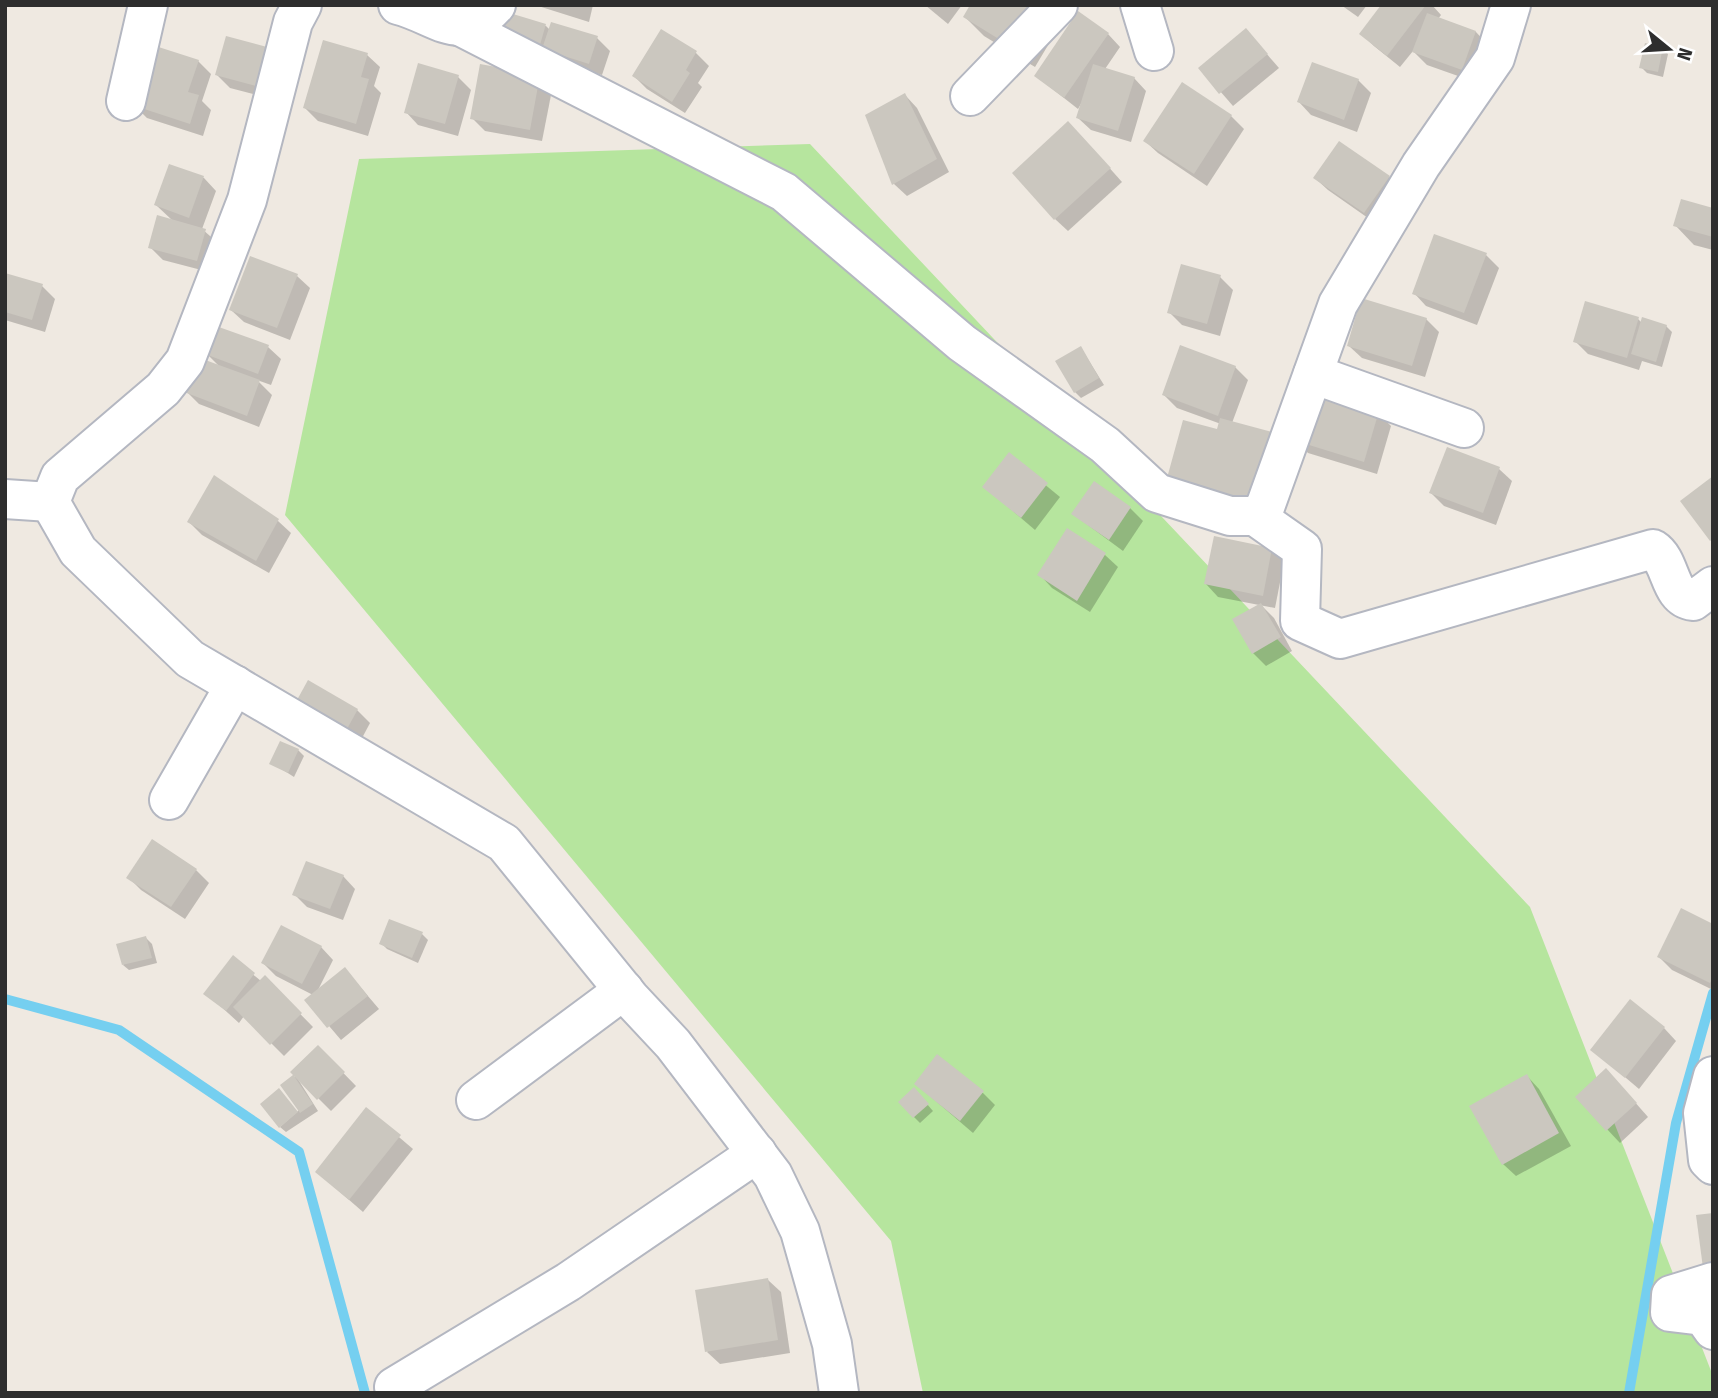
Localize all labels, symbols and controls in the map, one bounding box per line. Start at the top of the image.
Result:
north arrow [1634,14,1704,84]
text: N [1672,45,1697,63]

